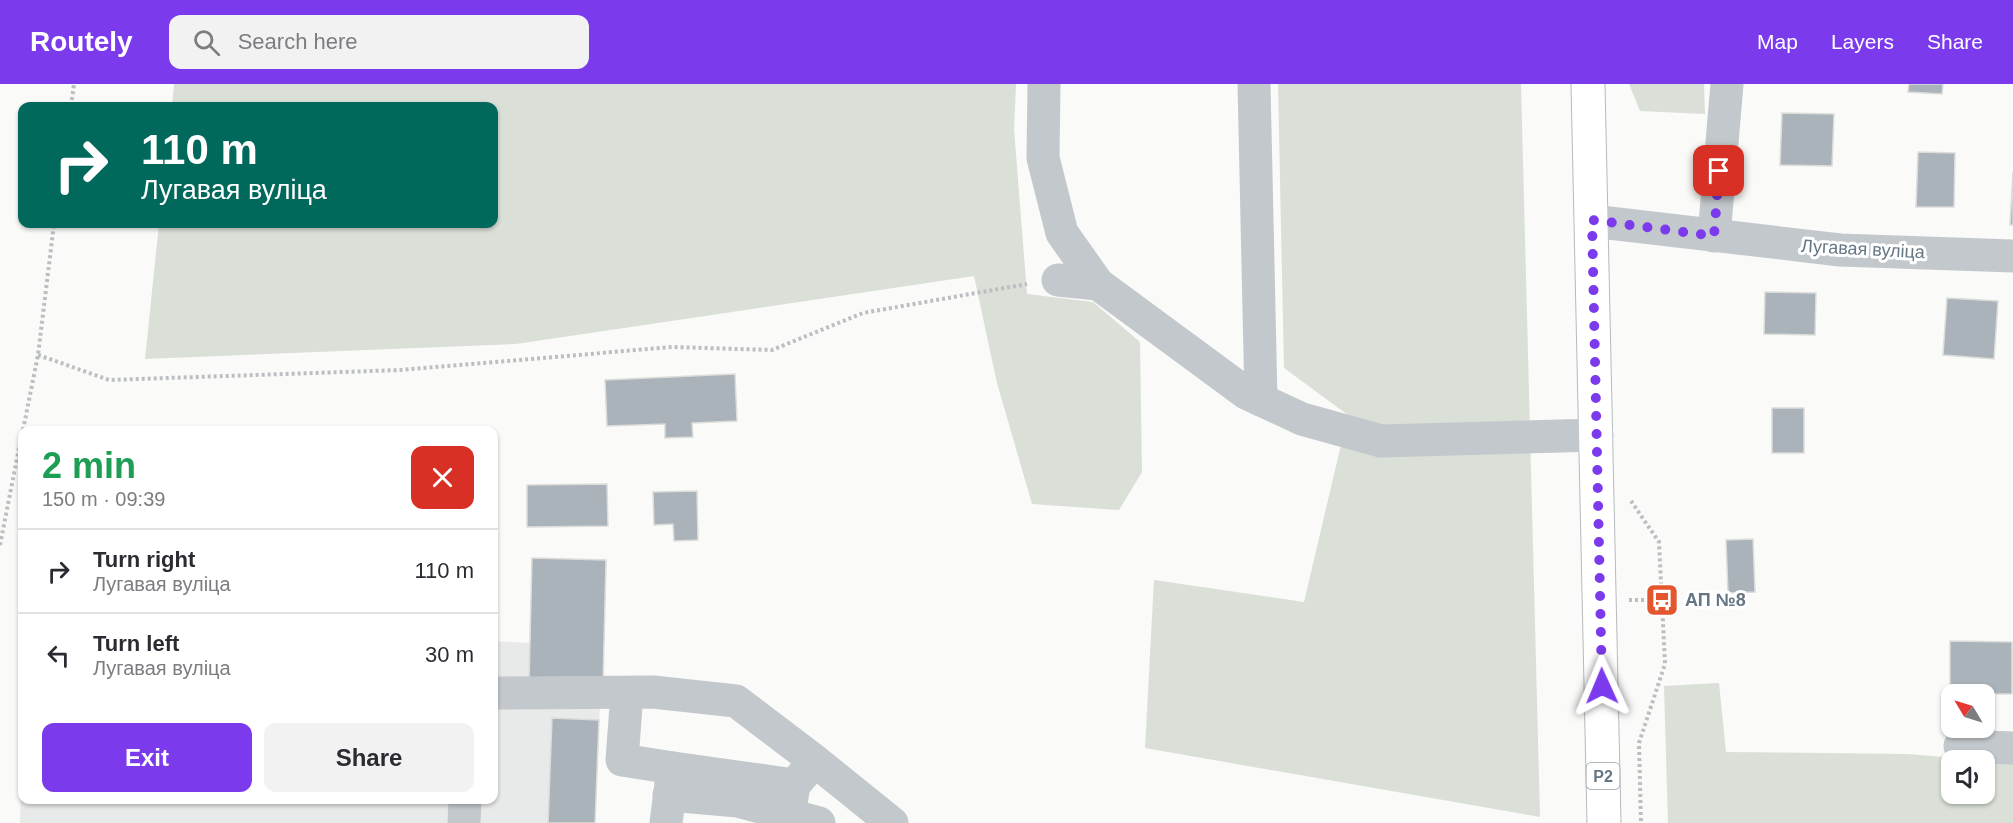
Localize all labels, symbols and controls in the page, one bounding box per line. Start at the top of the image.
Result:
search box [169,15,589,69]
text: Routely [30,26,133,57]
icon: search [190,26,223,59]
text: Search here [238,29,358,54]
text: Map [1757,30,1798,53]
text: Layers [1831,30,1894,53]
text: Share [1927,30,1983,53]
icon: right [42,126,120,204]
text: 110 m [141,126,258,173]
pin [1693,145,1744,196]
icon: arrive [1702,154,1735,187]
text: Лугавая вуліца [141,175,327,205]
street label: Лугавая вуліца [1801,236,1926,262]
text: 2 min [42,445,136,486]
button: close [411,446,474,509]
text: 150 m · 09:39 [42,488,165,510]
text: Turn right [93,547,195,572]
icon: right [42,555,75,588]
text: 110 m [414,558,474,583]
text: Лугавая вуліца [93,573,231,595]
bus stop icon: АП №8 [1644,582,1680,618]
place label: АП №8 [1685,590,1746,610]
text: Turn left [93,631,179,656]
icon: left [42,639,75,672]
text: 30 m [425,642,474,667]
position arrow [1570,654,1634,718]
text: Лугавая вуліца [93,657,231,679]
north arrow [1941,684,1995,738]
map controls [1941,684,1995,804]
button: Exit [42,723,252,792]
button: Share [264,723,474,792]
button: sound [1941,750,1995,804]
road number: Р2 [1586,763,1620,789]

